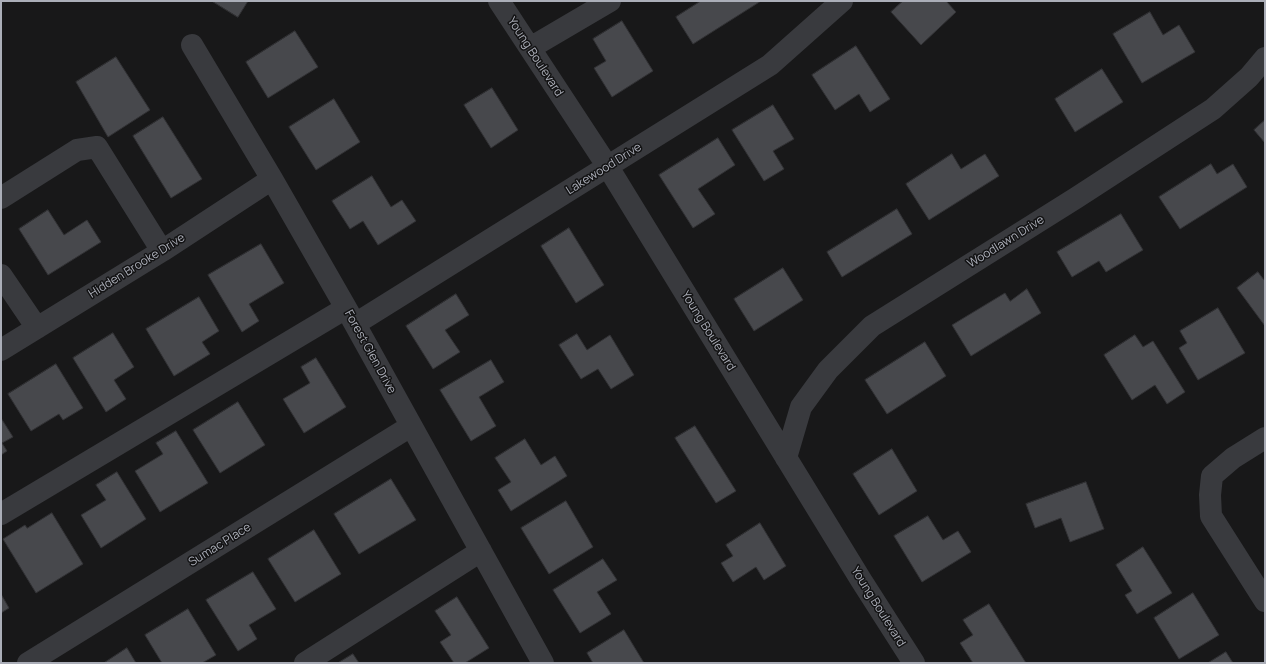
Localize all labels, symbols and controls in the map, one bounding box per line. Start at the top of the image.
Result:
street label: Young Boulevard [504,15,566,99]
street label: Lakewood Drive [564,140,644,198]
street label: Woodlawn Drive [965,213,1047,271]
street label: Hidden Brooke Drive [86,231,188,301]
street label: Young Boulevard [678,288,738,374]
street label: Forest Glen Drive [341,308,399,396]
street label: Sumac Place [186,520,254,570]
street label: Young Boulevard [848,564,908,650]

